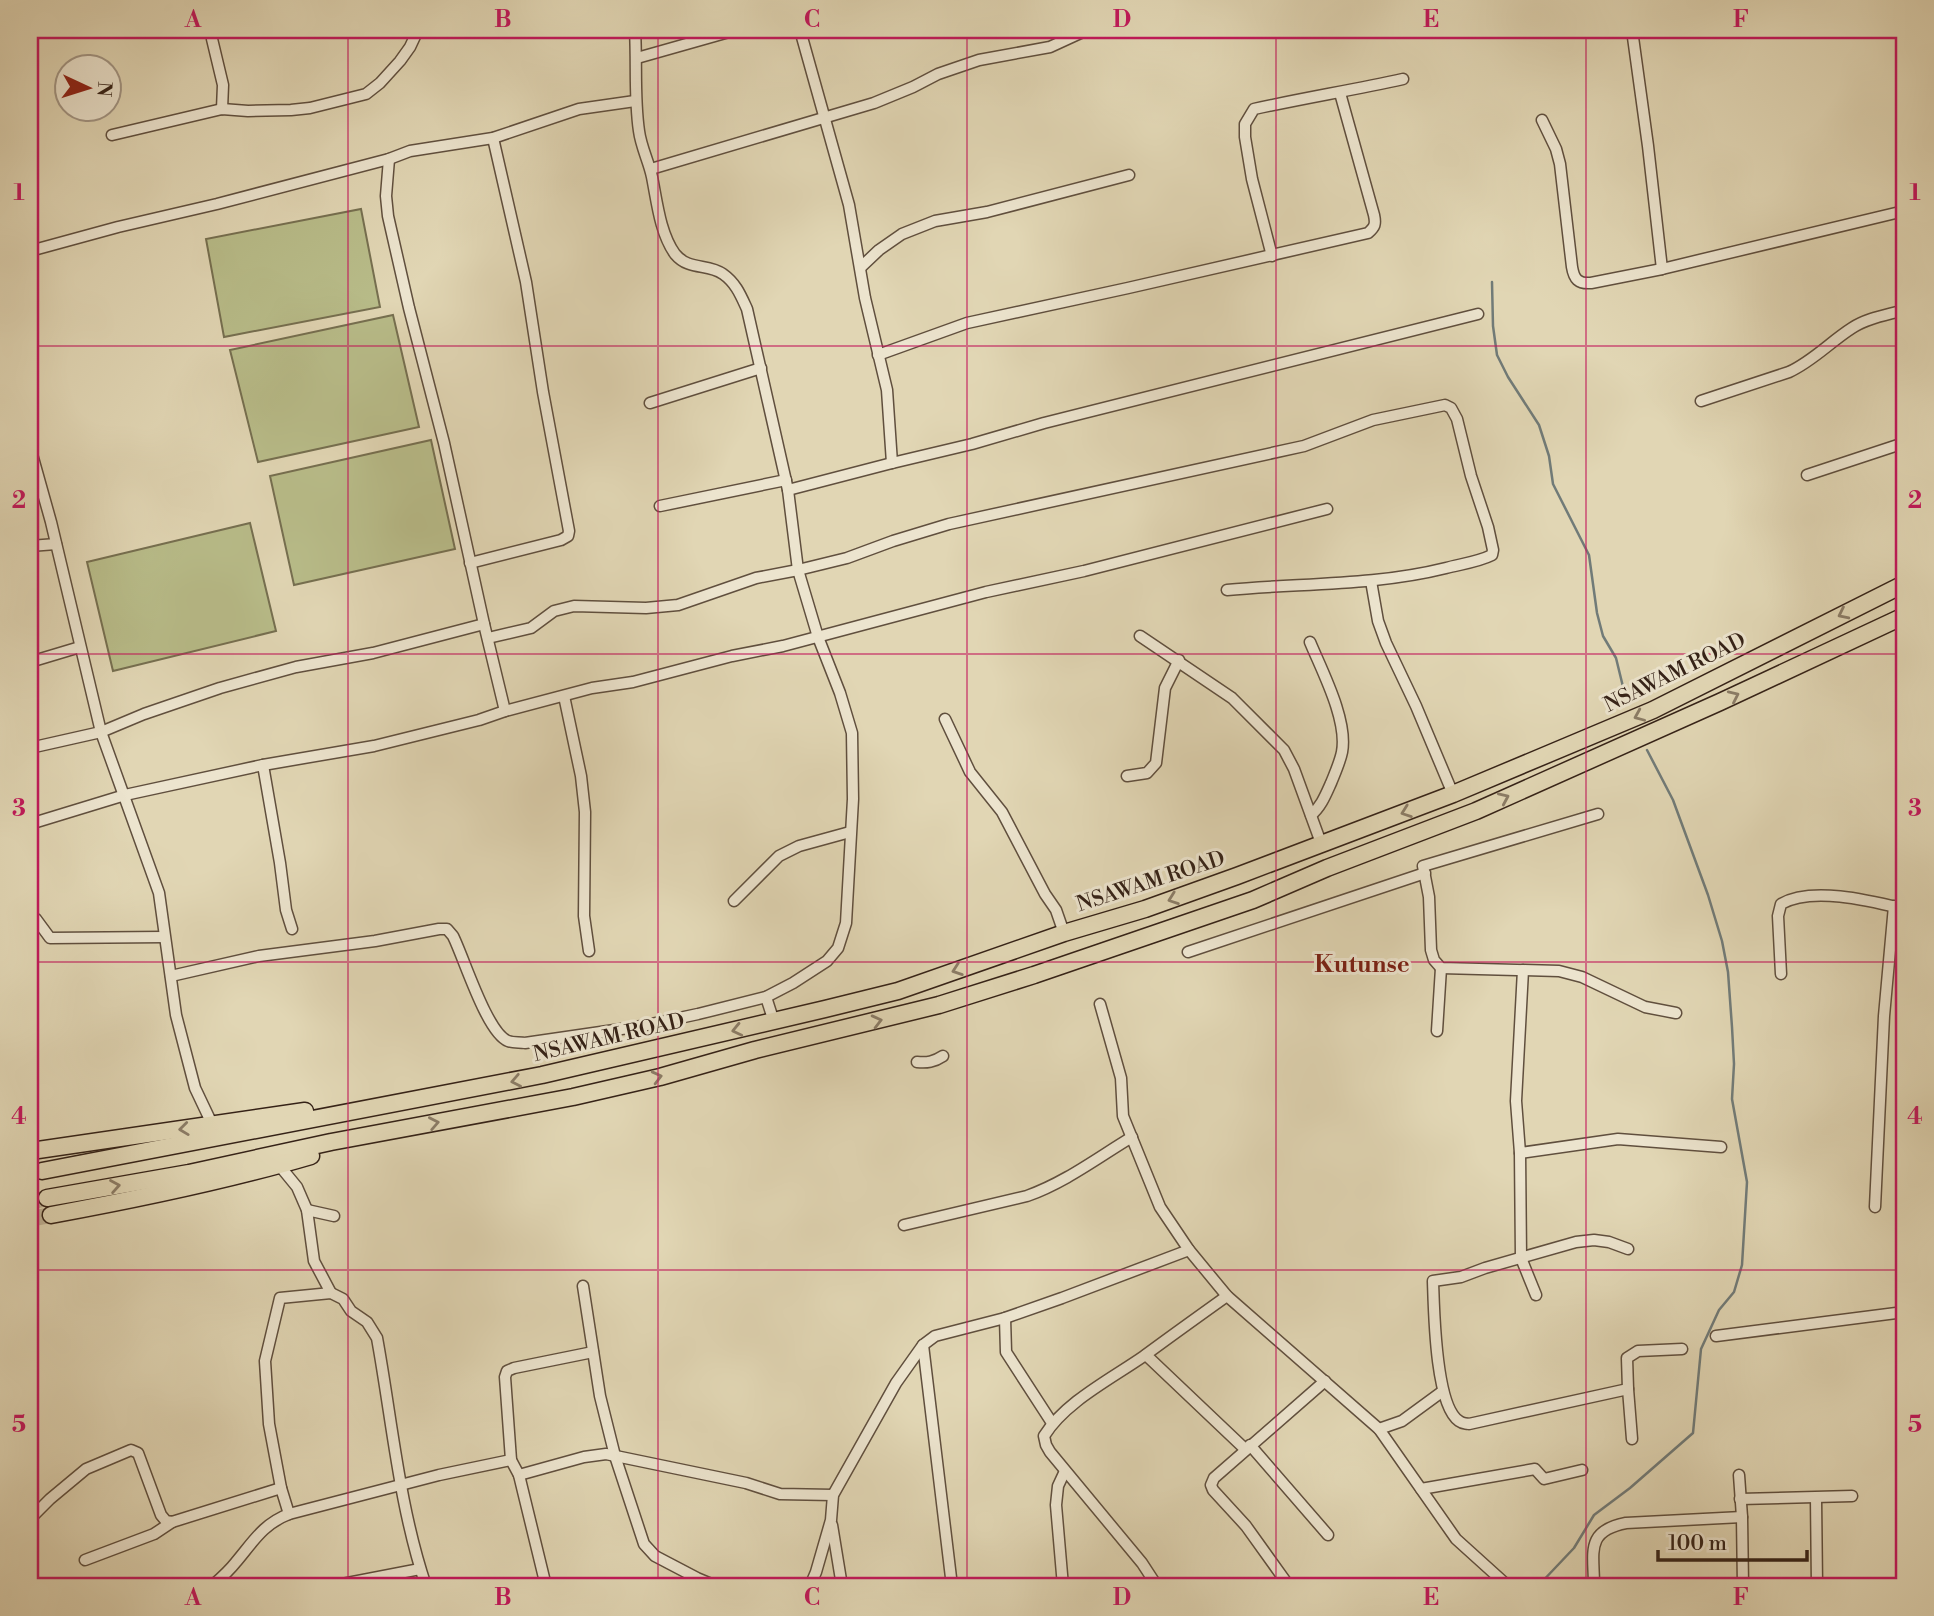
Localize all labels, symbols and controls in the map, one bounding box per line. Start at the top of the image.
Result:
text: A [184,6,202,34]
text: B [494,6,512,34]
text: C [804,6,820,34]
text: D [1113,6,1131,34]
text: E [1423,6,1439,34]
text: F [1733,6,1749,34]
north arrow [52,52,122,122]
text: N [91,81,116,97]
text: 1 [13,179,25,207]
text: 1 [1909,179,1921,207]
text: 2 [12,487,26,515]
text: 2 [1908,487,1922,515]
one-way arrow [1838,606,1850,620]
street label: NSAWAM ROAD [1600,627,1750,719]
one-way arrow [1727,690,1739,704]
one-way arrow [1634,707,1646,721]
one-way arrow [1497,792,1509,806]
text: 3 [12,795,26,823]
text: 3 [1908,795,1922,823]
one-way arrow [1401,804,1413,818]
street label: NSAWAM ROAD [1073,846,1229,918]
one-way arrow [1167,891,1179,905]
district label: Kutunse [1314,950,1410,980]
one-way arrow [951,962,963,976]
street label: NSAWAM ROAD [531,1008,687,1068]
one-way arrow [871,1014,883,1029]
one-way arrow [731,1022,743,1036]
one-way arrow [651,1071,663,1085]
one-way arrow [510,1072,522,1087]
text: 4 [11,1103,27,1131]
text: 4 [1907,1103,1923,1131]
one-way arrow [428,1116,440,1131]
one-way arrow [179,1122,190,1137]
one-way arrow [109,1179,120,1194]
text: 5 [12,1411,26,1439]
text: 5 [1908,1411,1922,1439]
scale bar [1658,1518,1806,1562]
text: 100 m [1668,1531,1727,1557]
text: A [184,1584,202,1612]
text: B [494,1584,512,1612]
text: C [804,1584,820,1612]
text: D [1113,1584,1131,1612]
text: E [1423,1584,1439,1612]
text: F [1733,1584,1749,1612]

